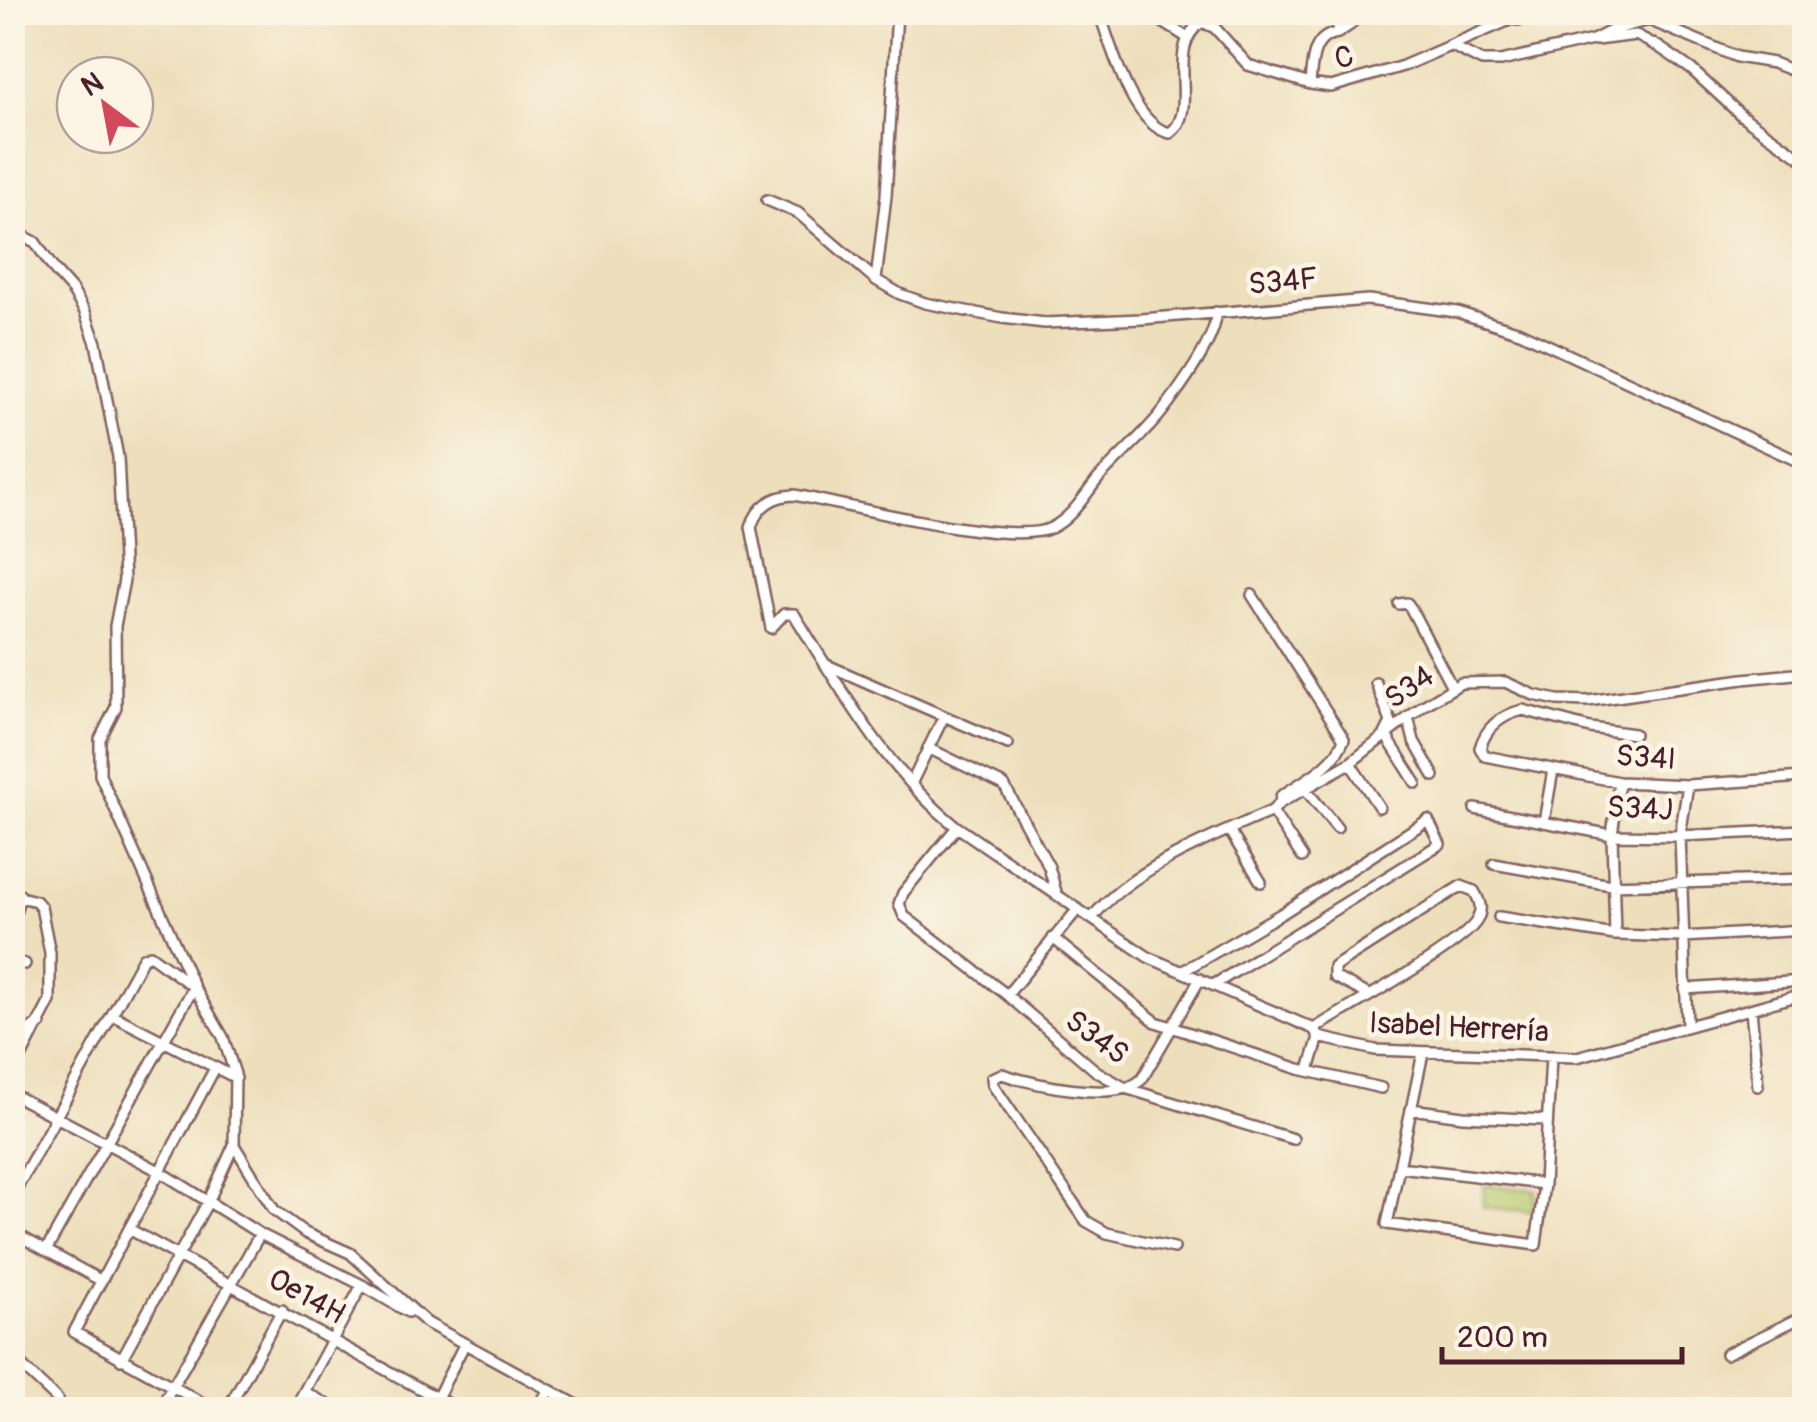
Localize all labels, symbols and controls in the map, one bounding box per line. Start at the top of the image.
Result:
street label: C [1331,37,1357,78]
north arrow [55,55,155,155]
text: N [75,65,110,105]
street label: S34F [1247,260,1319,303]
street label: S34 [1378,658,1441,717]
street label: S34I [1615,737,1677,778]
street label: S34J [1606,788,1674,829]
street label: S34S [1058,1002,1136,1073]
street label: Isabel Herrería [1368,1004,1550,1051]
street label: Oe14H [262,1260,352,1332]
scale bar [1442,1302,1682,1364]
text: 200 m [1457,1319,1548,1356]

